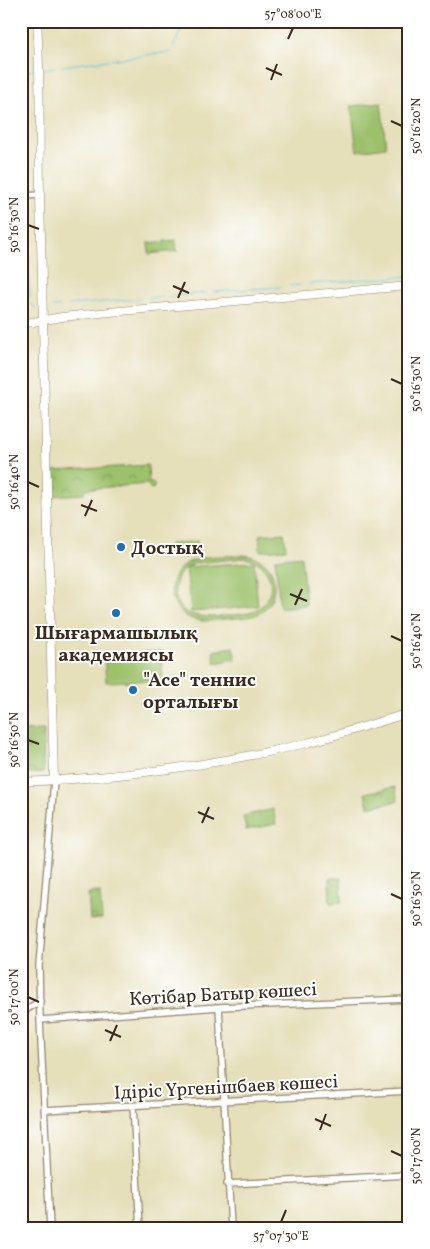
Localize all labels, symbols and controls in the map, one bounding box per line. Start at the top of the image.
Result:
text: 57°08'00"E [264,7,322,23]
text: 50°16'20"N [409,98,425,154]
text: 50°16'30"N [7,197,23,253]
text: 50°16'30"N [409,356,425,412]
text: 50°16'40"N [7,454,23,510]
place label: Достық [131,536,203,562]
marker: Достық [115,541,127,553]
marker: Шығармашылық академиясы [110,607,122,619]
text: 50°16'40"N [409,613,425,669]
place label: Шығармашылық академиясы [35,621,198,669]
place label: "Ace" теннис орталығы [143,668,256,716]
marker: "Ace" теннис орталығы [127,684,139,696]
text: 50°16'50"N [7,712,23,768]
text: 50°16'50"N [409,871,425,927]
text: 50°17'00"N [7,968,23,1026]
street label: Көтібар Батыр көшесі [129,977,318,1013]
street label: Ідіріс Үргенішбаев көшесі [113,1069,339,1107]
text: 50°17'00"N [409,1127,425,1185]
text: 57°07'30"E [253,1229,309,1245]

